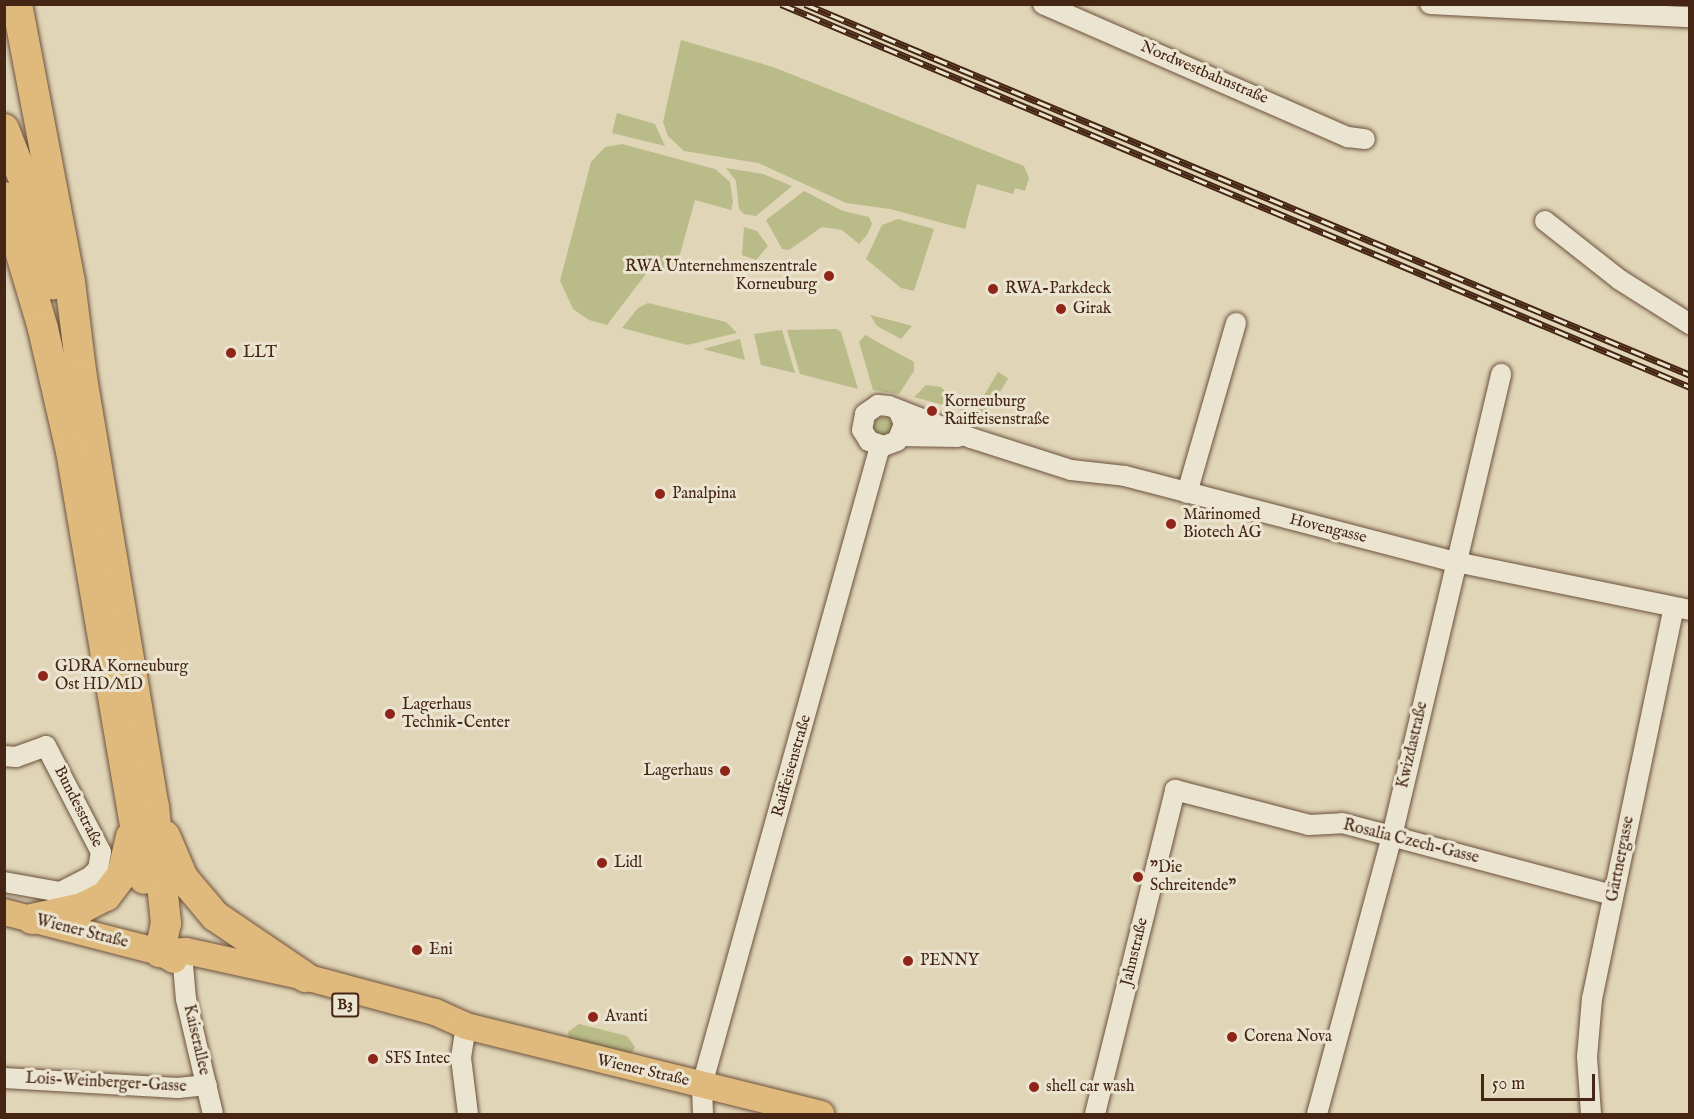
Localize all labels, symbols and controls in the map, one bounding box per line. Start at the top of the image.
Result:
street label: Nordwestbahnstraße [1137,37,1271,109]
place label: RWA Unternehmenszentrale Korneuburg [625,257,817,295]
marker: RWA Unternehmenszentrale Korneuburg [822,269,836,283]
place label: RWA-Parkdeck [1005,279,1111,299]
marker: RWA-Parkdeck [986,282,1000,296]
place label: Girak [1073,299,1111,319]
marker: Girak [1054,302,1068,316]
place label: LLT [243,343,277,363]
marker: LLT [224,346,238,360]
place label: Korneuburg Raiffeisenstraße [944,392,1049,430]
marker: Korneuburg Raiffeisenstraße [925,404,939,418]
place label: Panalpina [672,484,736,504]
marker: Panalpina [653,487,667,501]
place label: Marinomed Biotech AG [1183,505,1261,543]
street label: Hovengasse [1287,510,1369,548]
marker: Marinomed Biotech AG [1164,517,1178,531]
place label: GDRA Korneuburg Ost HD/MD [55,657,188,695]
marker: GDRA Korneuburg Ost HD/MD [36,669,50,683]
place label: Lagerhaus Technik-Center [402,695,510,733]
street label: Kwizdastraße [1394,700,1432,790]
marker: Lagerhaus Technik-Center [383,707,397,721]
street label: Raiffeisenstraße [768,713,816,819]
place label: Lagerhaus [644,761,713,781]
street label: Bundesstraße [49,763,107,851]
marker: Lagerhaus [718,764,732,778]
street label: Gärtnergasse [1603,815,1639,903]
street label: Rosalia Czech-Gasse [1341,816,1481,868]
place label: Lidl [614,853,642,873]
marker: Lidl [595,856,609,870]
place label: "Die Schreitende" [1150,858,1236,896]
marker: "Die Schreitende" [1131,870,1145,884]
street label: Wiener Straße [34,911,130,953]
street label: Jahnstraße [1117,916,1153,988]
place label: Eni [429,940,453,960]
marker: Eni [410,943,424,957]
place label: PENNY [920,951,979,971]
marker: PENNY [901,954,915,968]
road number: B3 [330,993,360,1017]
street label: Kaiserallee [179,1003,213,1077]
place label: Avanti [605,1007,648,1027]
marker: Avanti [586,1010,600,1024]
place label: Corena Nova [1244,1027,1332,1047]
marker: Corena Nova [1225,1030,1239,1044]
place label: SFS Intec [385,1049,450,1069]
street label: Wiener Straße [595,1051,691,1091]
marker: SFS Intec [366,1052,380,1066]
scale bar [1484,1062,1598,1100]
street label: Lois-Weinberger-Gasse [25,1069,187,1097]
text: 50 m [1492,1073,1525,1096]
place label: shell car wash [1046,1077,1134,1097]
marker: shell car wash [1027,1080,1041,1094]

